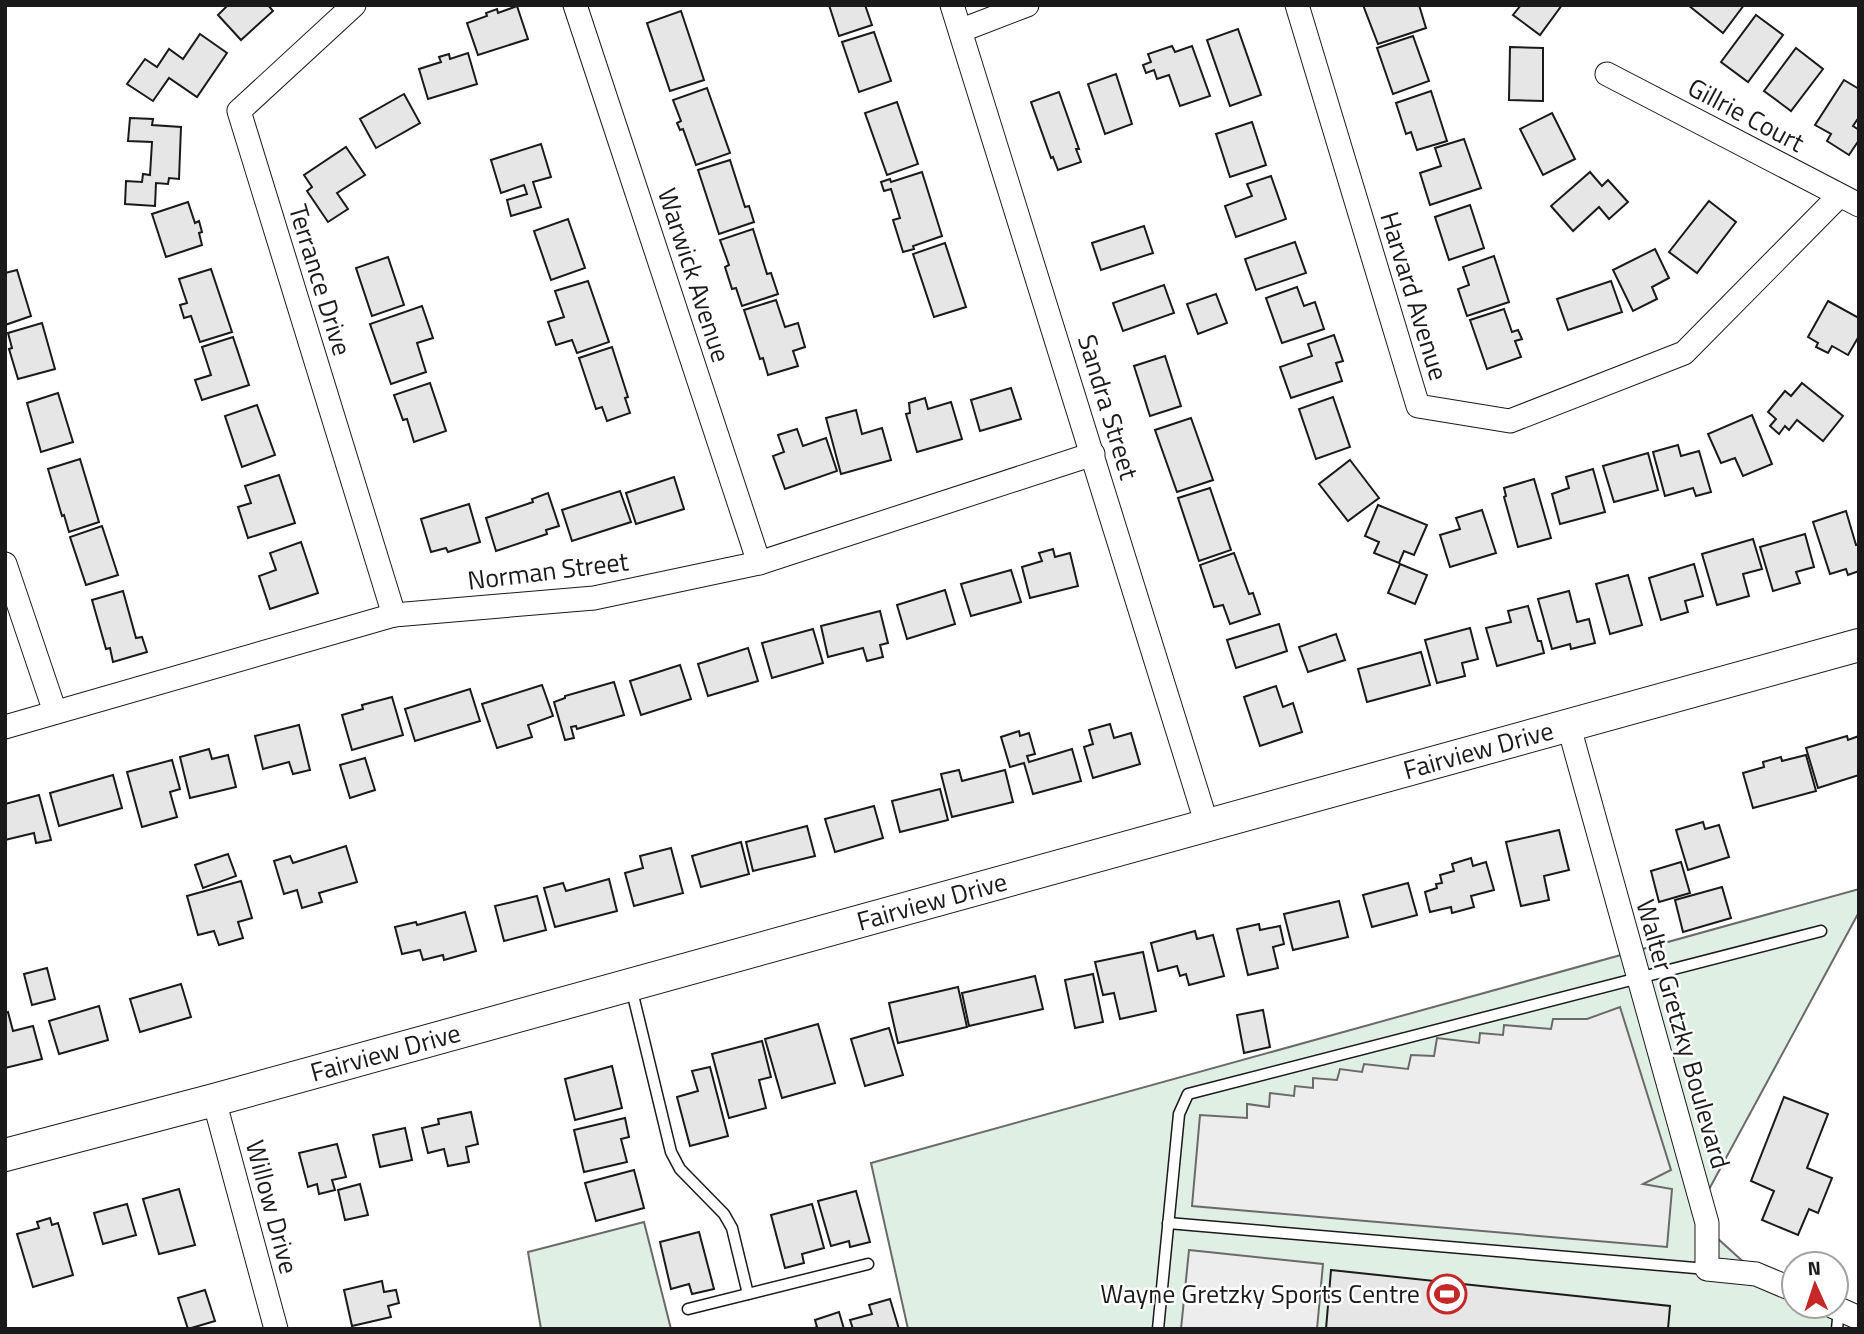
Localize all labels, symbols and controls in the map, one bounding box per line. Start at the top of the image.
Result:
street label: Gillrie Court [1681,68,1811,162]
street label: Warwick Avenue [648,183,741,367]
street label: Terrance Drive [279,199,362,360]
street label: Harvard Avenue [1370,207,1459,385]
street label: Sandra Street [1068,330,1149,484]
street label: Norman Street [465,541,631,600]
street label: Fairview Drive [1399,710,1558,789]
street label: Fairview Drive [852,862,1011,940]
street label: Walter Gretzky Boulevard [1626,895,1741,1173]
street label: Fairview Drive [306,1013,465,1091]
street label: Willow Drive [236,1136,309,1278]
north arrow [1780,1250,1850,1320]
text: N [1807,1253,1821,1282]
sports icon: Wayne Gretzky Sports Centre [1426,1273,1468,1315]
place label: Wayne Gretzky Sports Centre [1100,1274,1420,1313]

